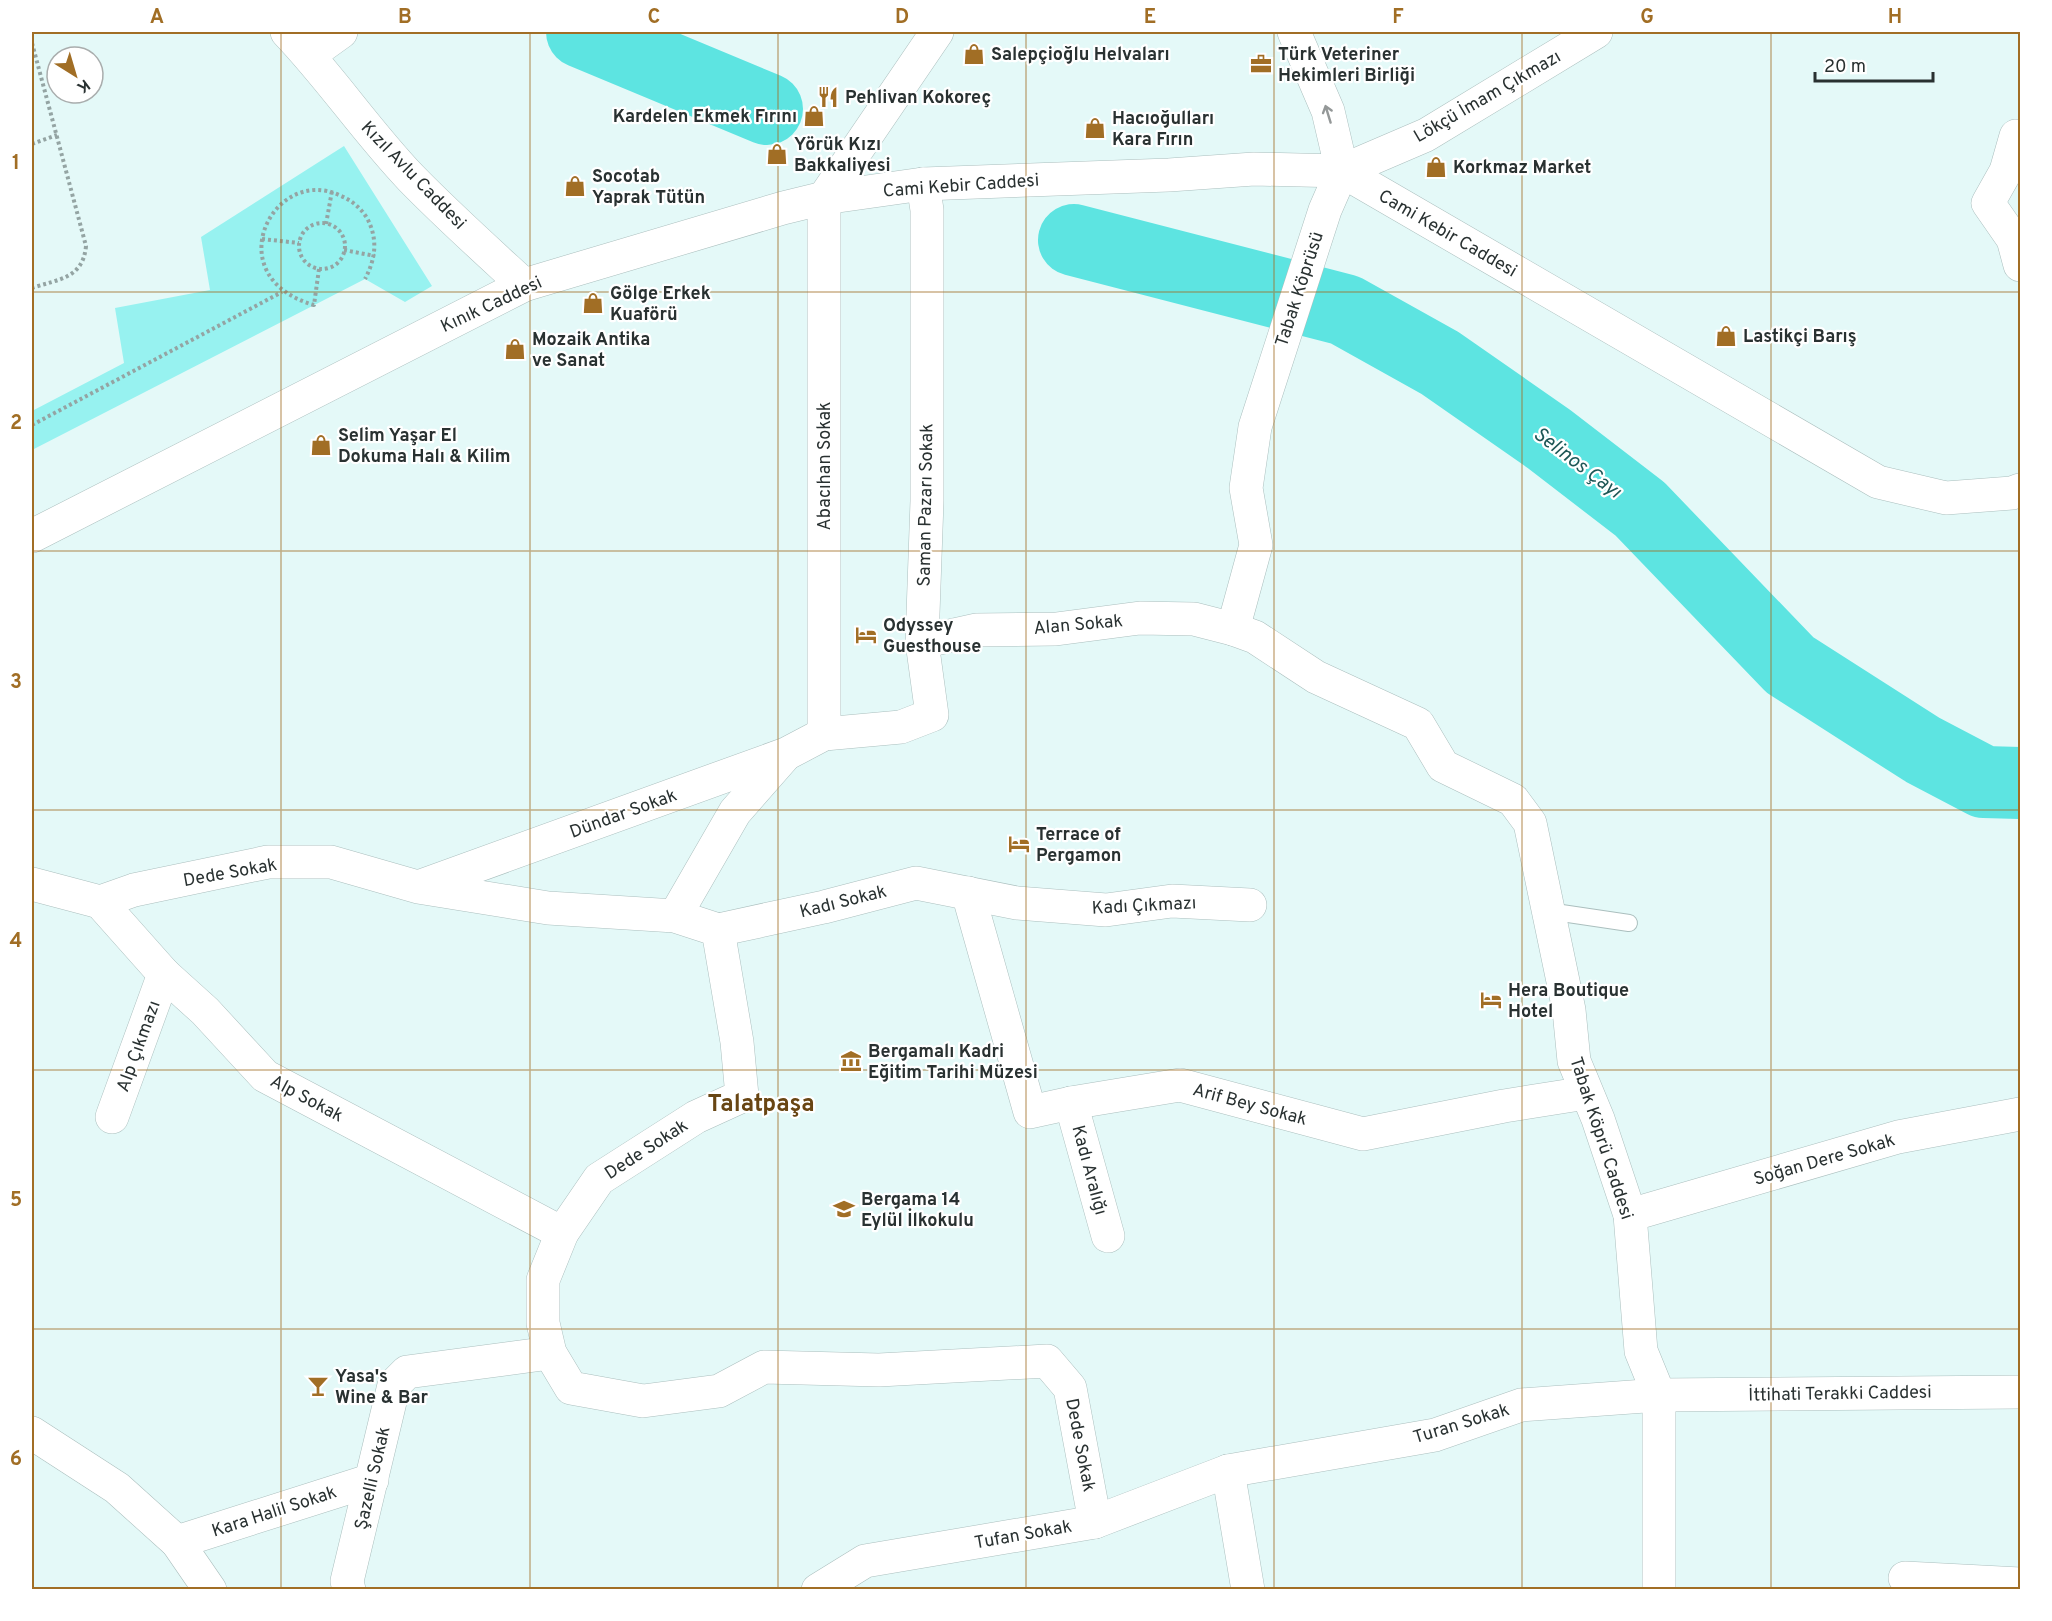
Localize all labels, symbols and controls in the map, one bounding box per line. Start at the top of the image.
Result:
text: A [150,5,164,31]
text: B [398,5,412,31]
text: C [648,5,660,31]
text: D [895,5,909,31]
text: E [1144,5,1156,31]
text: F [1392,5,1404,31]
text: G [1640,5,1654,31]
text: H [1888,5,1902,31]
shop icon: Salepçioğlu Helvaları [962,42,986,66]
place label: Salepçioğlu Helvaları [991,44,1170,67]
place label: Türk Veteriner Hekimleri Birliği [1278,44,1415,88]
street label: Lökçü İmam Çıkmazı [1409,44,1566,149]
north arrow [45,45,105,105]
scale bar [1815,45,1934,83]
office icon: Türk Veteriner Hekimleri Birliği [1249,52,1273,76]
text: 20 m [1824,56,1866,79]
text: K [72,74,93,97]
restaurant icon: Pehlivan Kokoreç [816,85,840,109]
place label: Pehlivan Kokoreç [845,87,991,110]
shop icon: Kardelen Ekmek Fırını [802,104,826,128]
one-way arrow [1322,105,1333,124]
place label: Kardelen Ekmek Fırını [613,106,797,129]
place label: Hacıoğulları Kara Fırın [1112,108,1214,152]
shop icon: Hacıoğulları Kara Fırın [1083,116,1107,140]
street label: Kızıl Avlu Caddesi [355,117,471,235]
place label: Yörük Kızı Bakkaliyesi [794,134,891,178]
shop icon: Yörük Kızı Bakkaliyesi [765,142,789,166]
text: 1 [12,151,20,177]
shop icon: Korkmaz Market [1424,155,1448,179]
place label: Korkmaz Market [1453,157,1591,180]
place label: Socotab Yaprak Tütün [592,166,705,210]
street label: Cami Kebir Caddesi [882,170,1040,203]
shop icon: Socotab Yaprak Tütün [563,174,587,198]
street label: Cami Kebir Caddesi [1374,185,1521,283]
street label: Tabak Köprüsü [1271,229,1330,350]
street label: Kınık Caddesi [437,272,546,339]
place label: Gölge Erkek Kuaförü [610,283,711,327]
shop icon: Gölge Erkek Kuaförü [581,291,605,315]
shop icon: Lastikçi Barış [1714,324,1738,348]
place label: Lastikçi Barış [1743,326,1857,349]
place label: Mozaik Antika ve Sanat [532,329,650,373]
shop icon: Mozaik Antika ve Sanat [503,337,527,361]
street label: Abacıhan Sokak [814,402,837,530]
text: 2 [10,411,22,437]
water label: Selinos Çayı [1528,422,1627,506]
street label: Saman Pazarı Sokak [914,423,939,587]
place label: Selim Yaşar El Dokuma Halı & Kilim [338,425,511,469]
shop icon: Selim Yaşar El Dokuma Halı & Kilim [309,433,333,457]
street label: Alan Sokak [1032,610,1124,641]
place label: Odyssey Guesthouse [883,615,981,659]
hotel icon: Odyssey Guesthouse [854,623,878,647]
text: 3 [10,670,22,696]
street label: Dündar Sokak [567,784,680,844]
place label: Terrace of Pergamon [1036,824,1121,868]
hotel icon: Terrace of Pergamon [1007,832,1031,856]
street label: Dede Sokak [182,854,279,893]
street label: Kadı Sokak [797,881,889,924]
street label: Kadı Çıkmazı [1091,892,1197,921]
text: 4 [10,929,22,955]
place label: Hera Boutique Hotel [1508,980,1629,1024]
hotel icon: Hera Boutique Hotel [1479,988,1503,1012]
street label: Alp Çıkmazı [112,998,167,1095]
place label: Bergamalı Kadri Eğitim Tarihi Müzesi [868,1041,1038,1085]
museum icon: Bergamalı Kadri Eğitim Tarihi Müzesi [839,1049,863,1073]
street label: Tabak Köprü Caddesi [1563,1054,1638,1223]
street label: Alp Sokak [266,1070,347,1128]
street label: Arif Bey Sokak [1190,1079,1309,1132]
district label: Talatpaşa [707,1090,815,1120]
street label: Dede Sokak [601,1115,693,1186]
street label: Kadı Aralığı [1066,1123,1112,1218]
street label: Soğan Dere Sokak [1751,1129,1898,1192]
text: 5 [10,1188,22,1214]
place label: Bergama 14 Eylül İlkokulu [861,1189,974,1233]
school or university icon: Bergama 14 Eylül İlkokulu [832,1197,856,1221]
place label: Yasa's Wine & Bar [335,1366,429,1410]
bar icon: Yasa's Wine & Bar [306,1374,330,1398]
street label: İttihati Terakki Caddesi [1748,1379,1932,1408]
street label: Dede Sokak [1059,1397,1100,1494]
street label: Turan Sokak [1411,1399,1512,1450]
street label: Şazelli Sokak [350,1424,397,1532]
text: 6 [10,1447,22,1473]
street label: Kara Halil Sokak [209,1481,340,1543]
street label: Tufan Sokak [973,1516,1074,1555]

